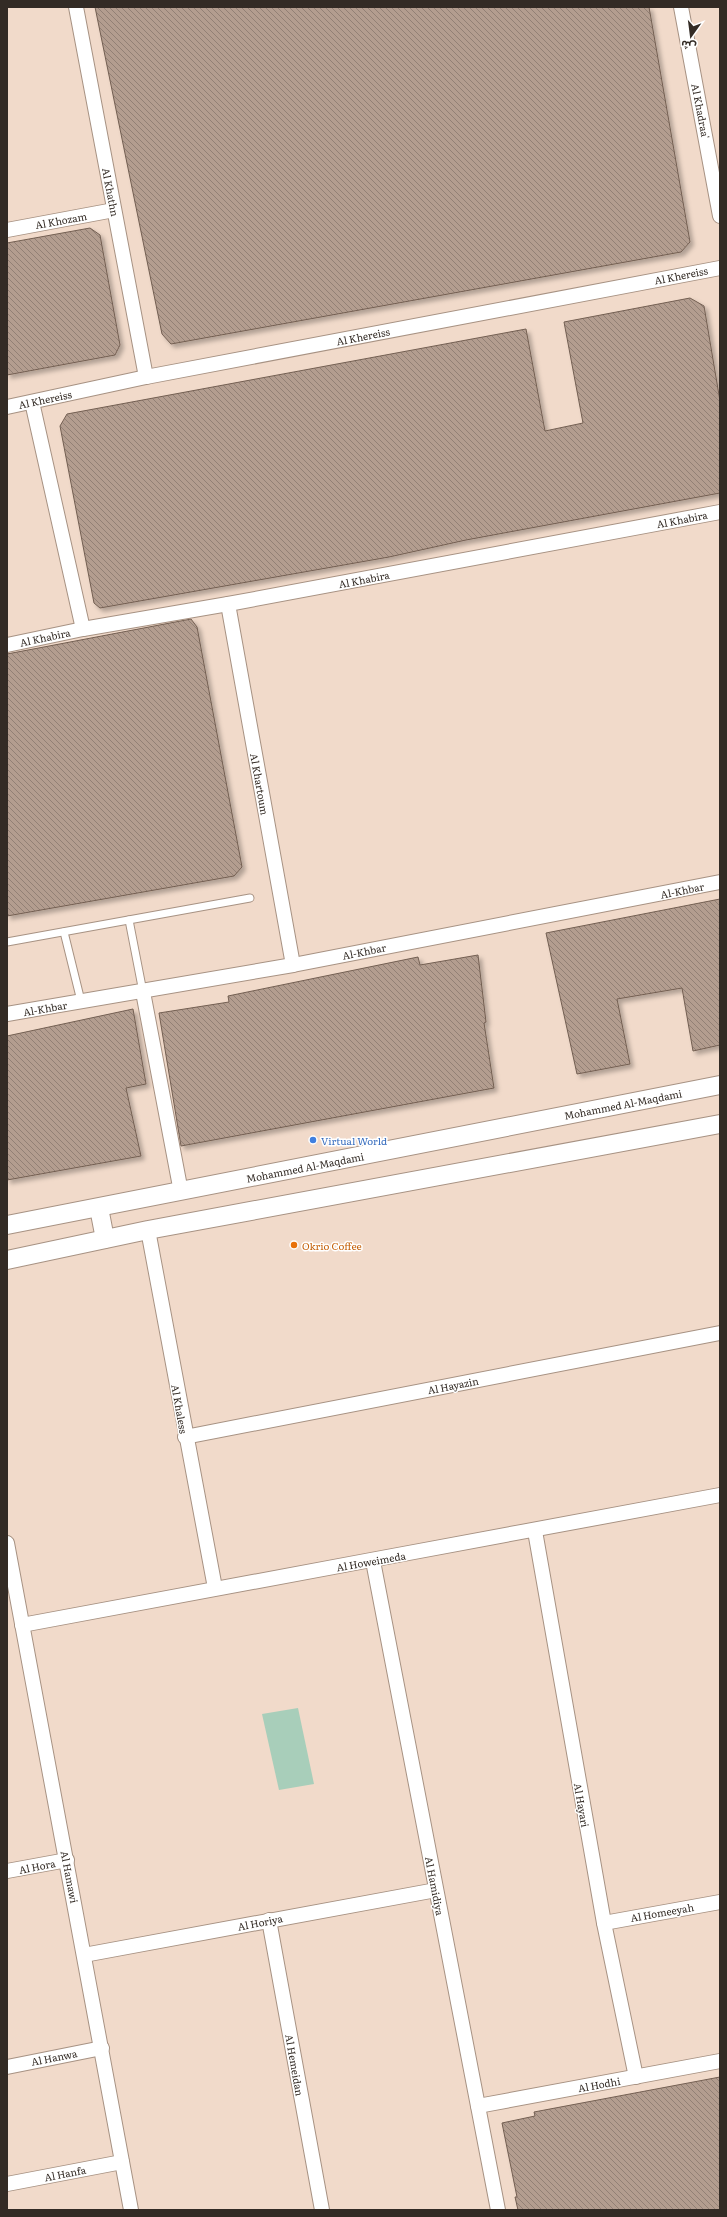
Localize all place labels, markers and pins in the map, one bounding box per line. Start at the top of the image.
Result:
place label: Virtual World [321,1133,387,1148]
marker: Virtual World [308,1135,318,1145]
place label: Okrio Coffee [302,1238,362,1253]
marker: Okrio Coffee [289,1240,299,1250]

